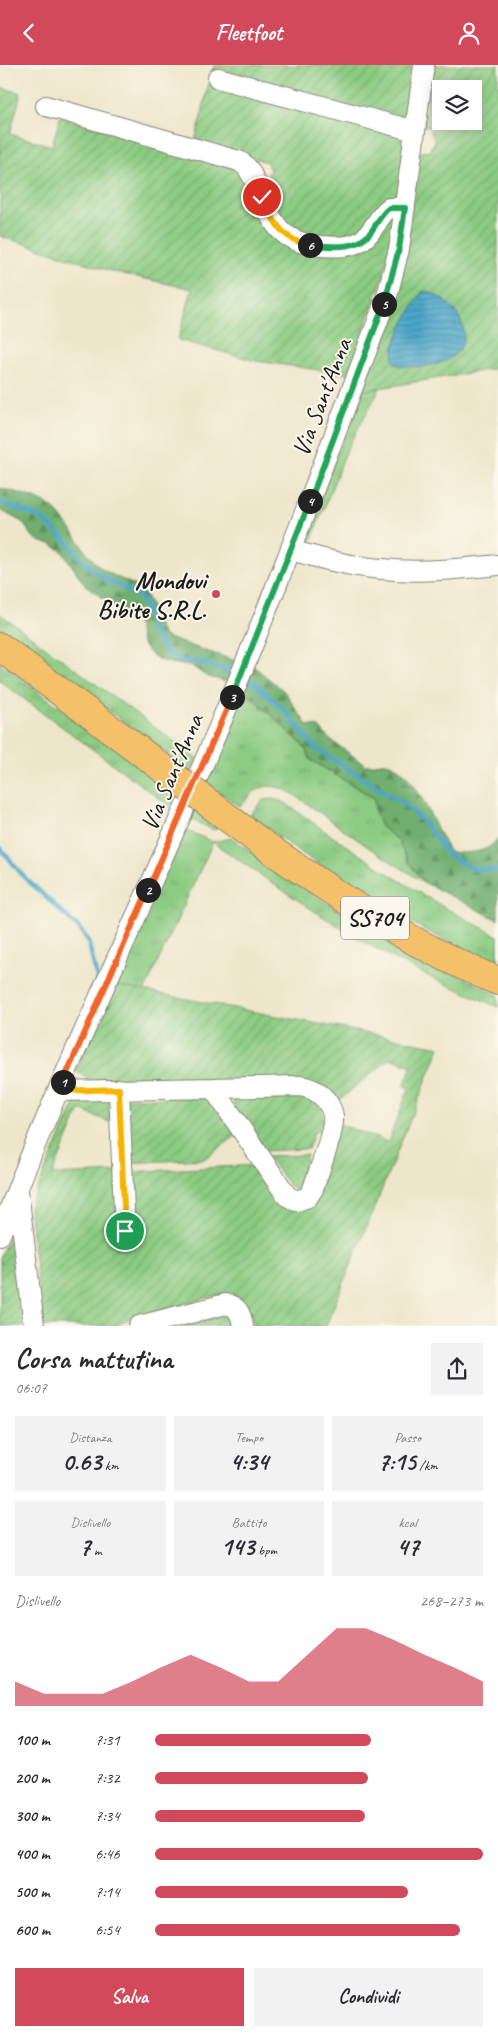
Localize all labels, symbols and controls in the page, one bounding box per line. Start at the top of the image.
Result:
icon: back [15,19,43,47]
text: Fleetfoot [216,19,282,47]
icon: person [455,19,483,47]
map controls [432,80,482,130]
button: layers [432,80,482,130]
pin [241,176,283,218]
icon: check [248,183,276,211]
pin: 6 [298,233,322,257]
text: 6 [307,237,314,254]
pin: 5 [372,291,396,317]
text: 5 [381,296,388,313]
street label: Via Sant'Anna [285,332,360,461]
pin: 4 [298,489,322,513]
text: 4 [307,493,314,510]
place label: Mondovi Bibite S.R.L. [98,565,209,626]
marker: Mondovi Bibite S.R.L. [210,588,222,600]
pin: 3 [220,685,244,709]
text: 3 [229,689,236,706]
street label: Via Sant'Anna [133,707,212,836]
pin: 2 [136,877,160,903]
text: 2 [145,882,152,899]
road number: SS704 [341,896,409,939]
pin: 1 [50,1069,76,1095]
text: 1 [60,1074,67,1091]
pin [104,1210,146,1252]
icon: arrive [111,1217,139,1245]
text: Corsa mattutina [15,1341,173,1376]
button: share [431,1343,483,1395]
text: 06:07 [15,1378,47,1398]
text: Distanza [69,1429,112,1446]
text: Tempo [235,1429,263,1446]
text: Passo [394,1429,421,1446]
text: 0.63 [62,1446,101,1478]
text: 4:34 [230,1446,268,1478]
text: 7:15 [378,1446,416,1478]
text: km [101,1457,118,1474]
text: /km [416,1457,438,1474]
text: Dislivello [71,1514,110,1531]
text: Battito [232,1514,266,1531]
text: kcal [398,1514,417,1531]
text: 7 [79,1531,90,1563]
text: 143 [221,1531,255,1563]
text: 47 [396,1531,419,1563]
text: m [90,1542,102,1559]
text: bpm [255,1542,277,1559]
text: Dislivello [15,1591,60,1611]
text: 268–273 m [420,1591,483,1611]
text: 100 m [15,1730,50,1750]
text: 7:31 [95,1730,120,1750]
text: 200 m [15,1768,50,1788]
text: 7:32 [95,1768,120,1788]
text: 300 m [15,1806,50,1826]
text: 7:34 [95,1806,120,1826]
text: 400 m [15,1844,50,1864]
text: 6:46 [95,1844,120,1864]
text: 500 m [15,1882,49,1902]
text: 7:14 [95,1882,120,1902]
text: 600 m [15,1920,50,1940]
text: 6:54 [95,1920,120,1940]
button: Salva [15,1968,244,2026]
button: Condividi [254,1968,483,2026]

